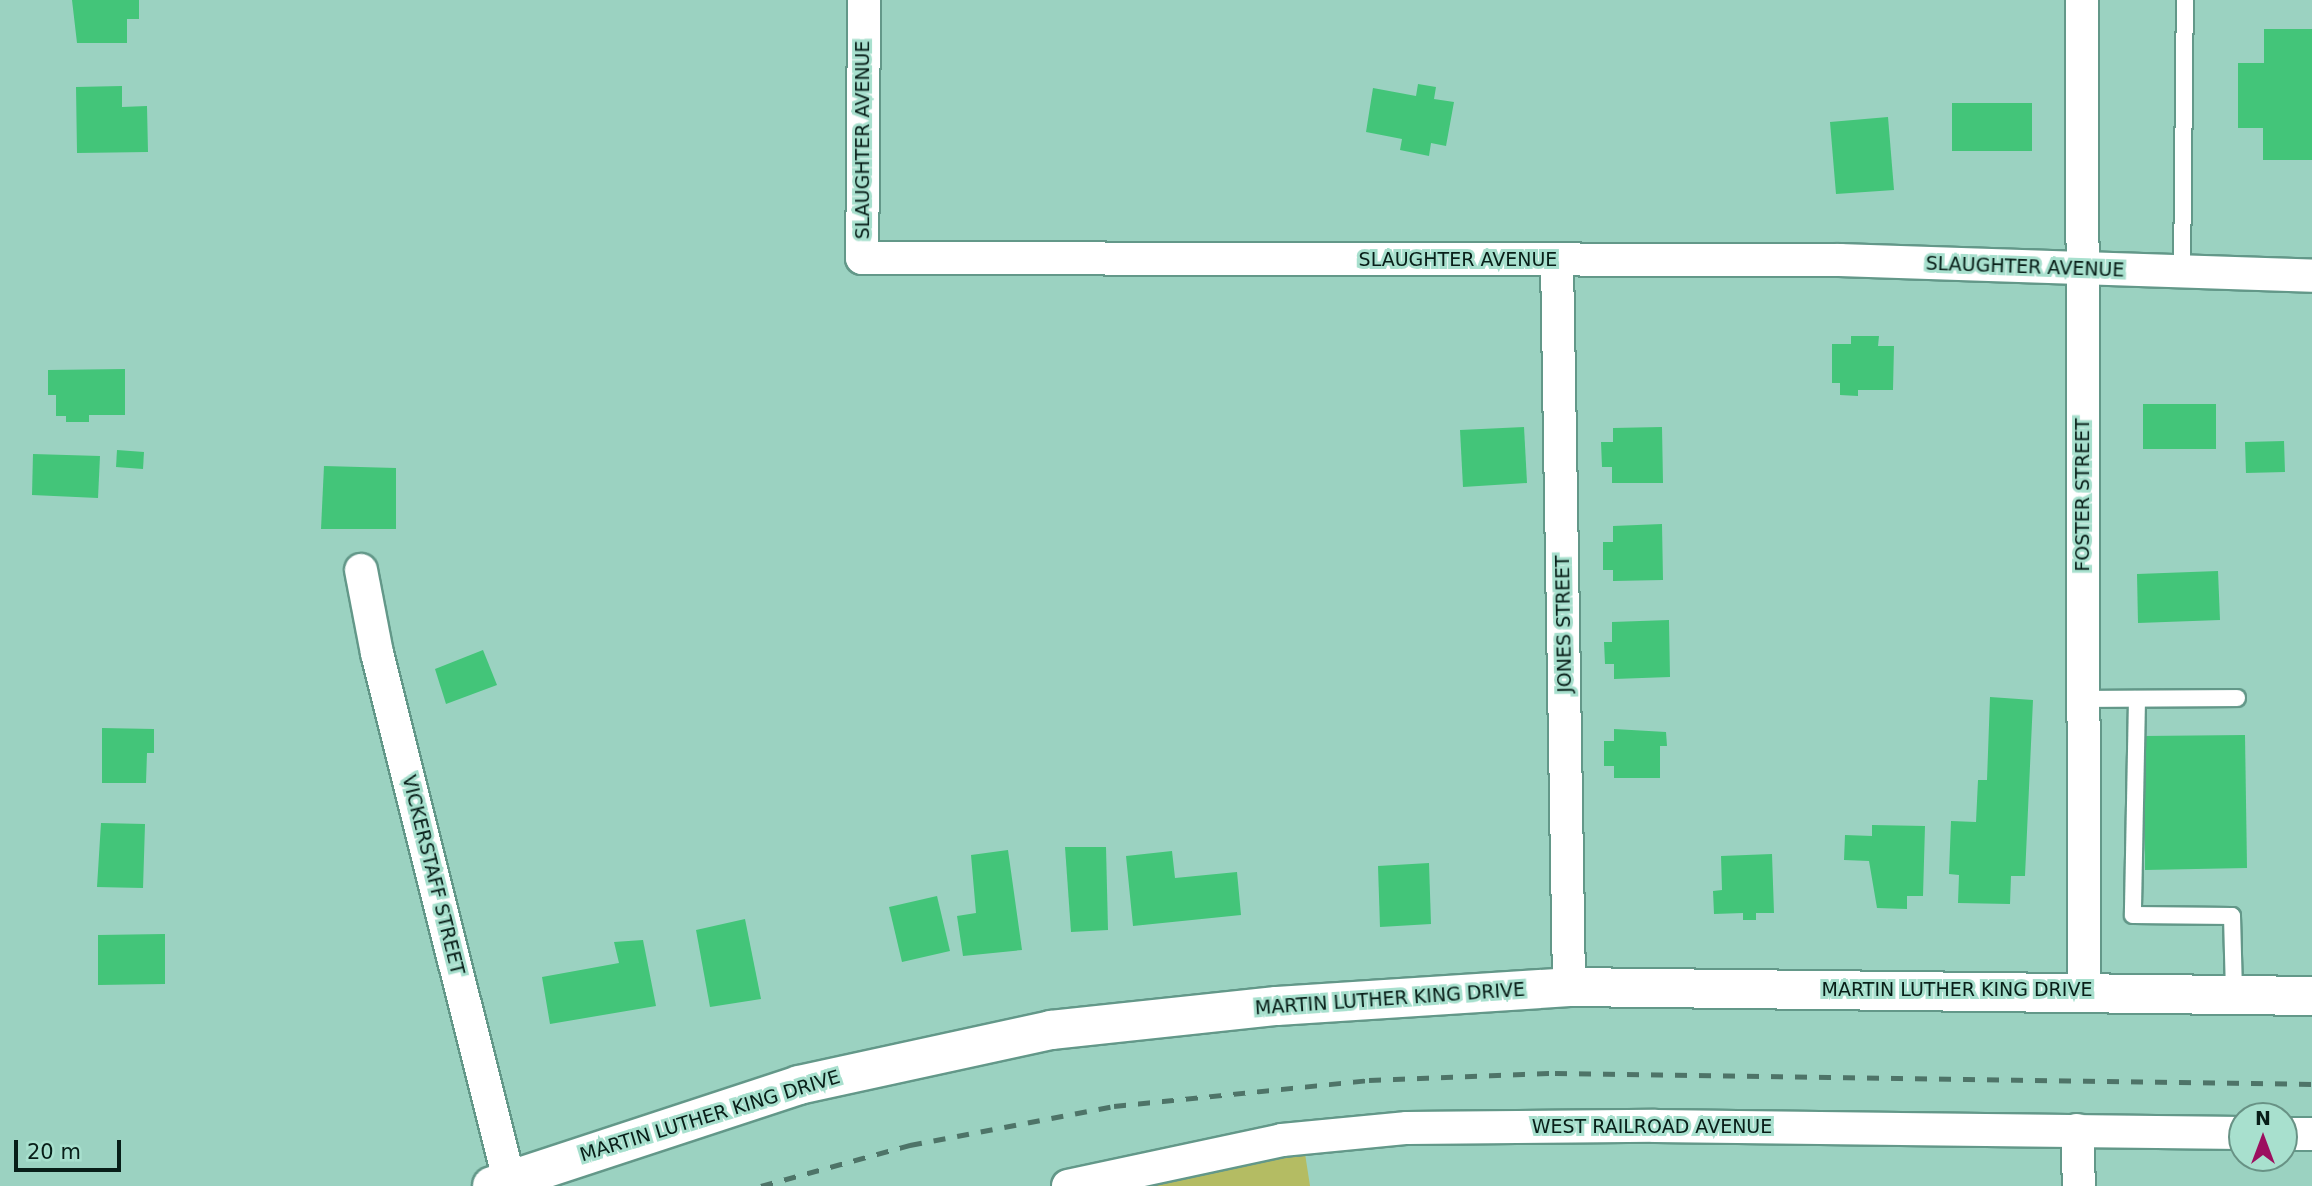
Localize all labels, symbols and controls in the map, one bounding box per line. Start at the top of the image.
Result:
street label: SLAUGHTER AVENUE [852,41,874,239]
street label: SLAUGHTER AVENUE [1359,249,1557,271]
street label: SLAUGHTER AVENUE [1925,252,2125,282]
street label: FOSTER STREET [2072,418,2094,572]
street label: JONES STREET [1551,555,1577,693]
street label: VICKERSTAFF STREET [397,773,469,977]
street label: MARTIN LUTHER KING DRIVE [1254,978,1526,1020]
street label: MARTIN LUTHER KING DRIVE [1822,979,2092,1001]
street label: MARTIN LUTHER KING DRIVE [577,1066,843,1166]
north arrow [2228,1102,2298,1172]
text: N [2255,1107,2271,1129]
street label: WEST RAILROAD AVENUE [1532,1116,1772,1138]
scale bar [18,1126,124,1170]
text: 20 m [27,1140,81,1164]

